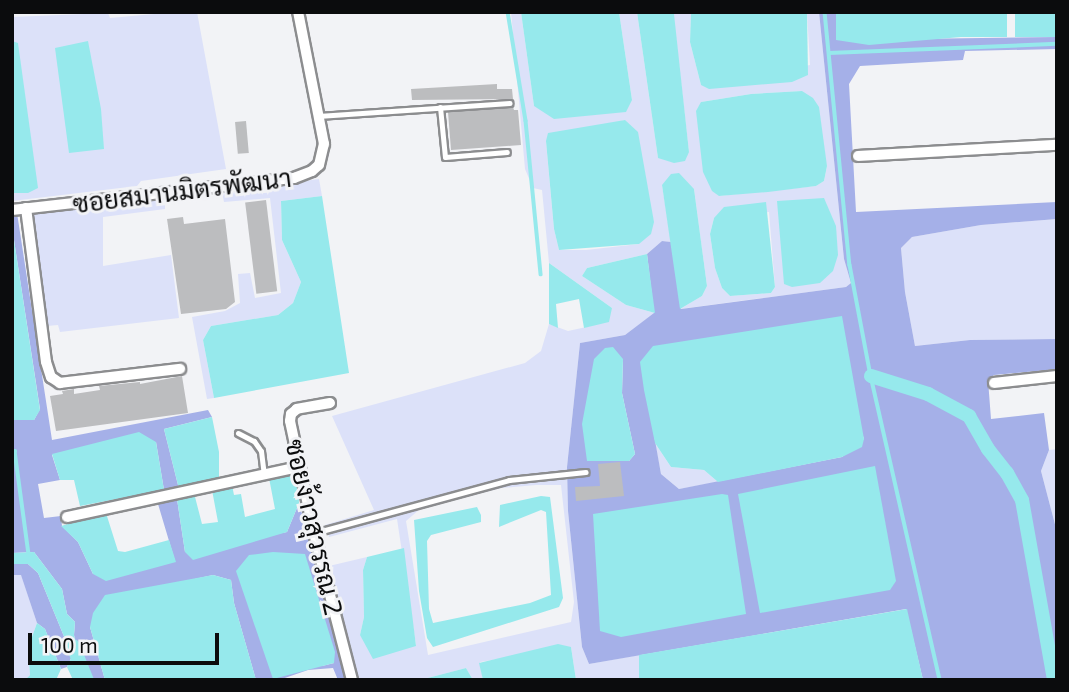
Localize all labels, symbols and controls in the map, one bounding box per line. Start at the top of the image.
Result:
street label: ซอยสมานมิตรพัฒนา [71,161,293,219]
street label: ซอยง้าวสุวรรณ 2 [280,436,350,618]
scale bar [32,618,222,662]
text: 100 m [41,632,98,657]

